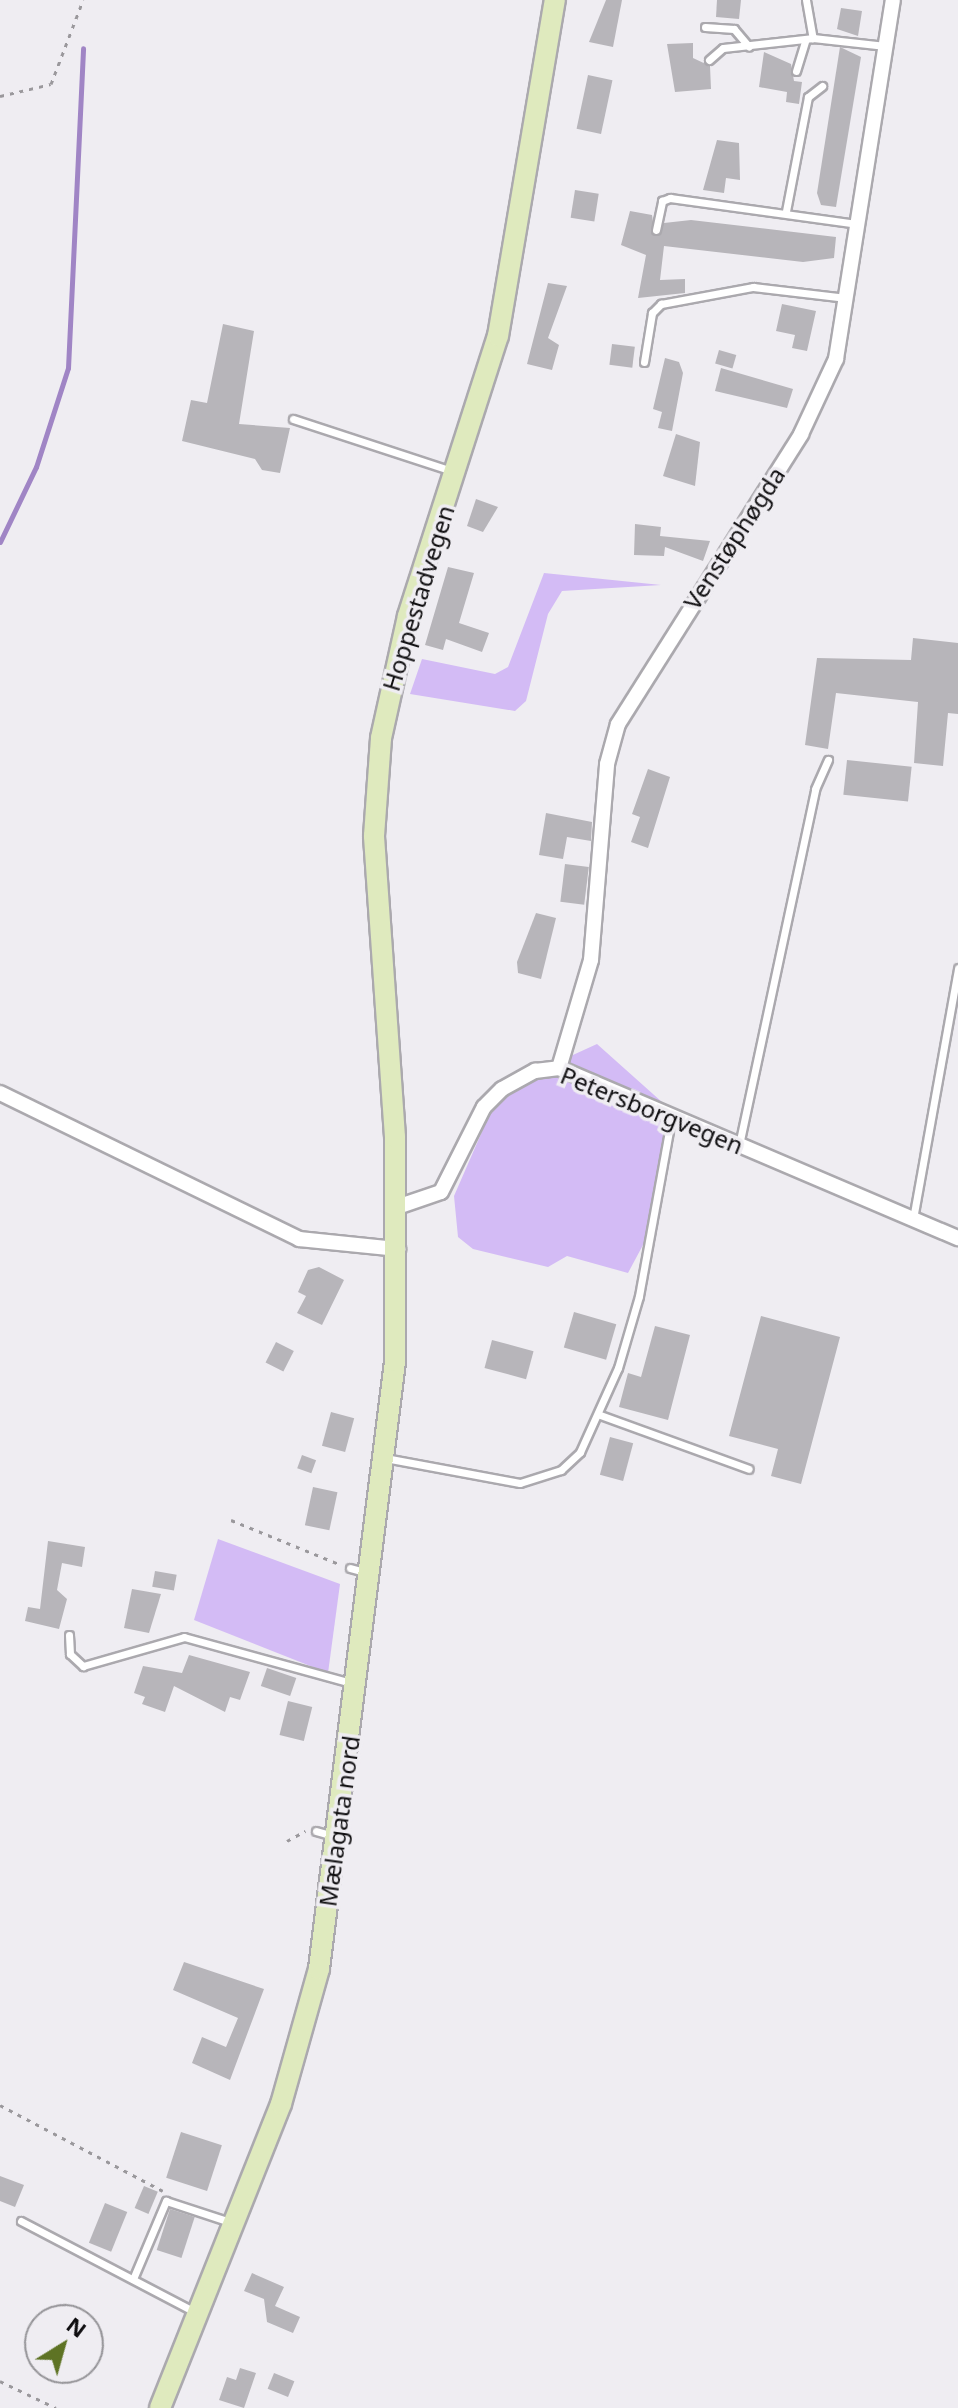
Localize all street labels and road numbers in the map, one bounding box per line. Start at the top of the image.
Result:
street label: Venstøphøgda [677,461,791,615]
street label: Hoppestadvegen [376,502,460,694]
street label: Petersborgvegen [557,1060,747,1160]
street label: Mælagata nord [313,1734,365,1908]

